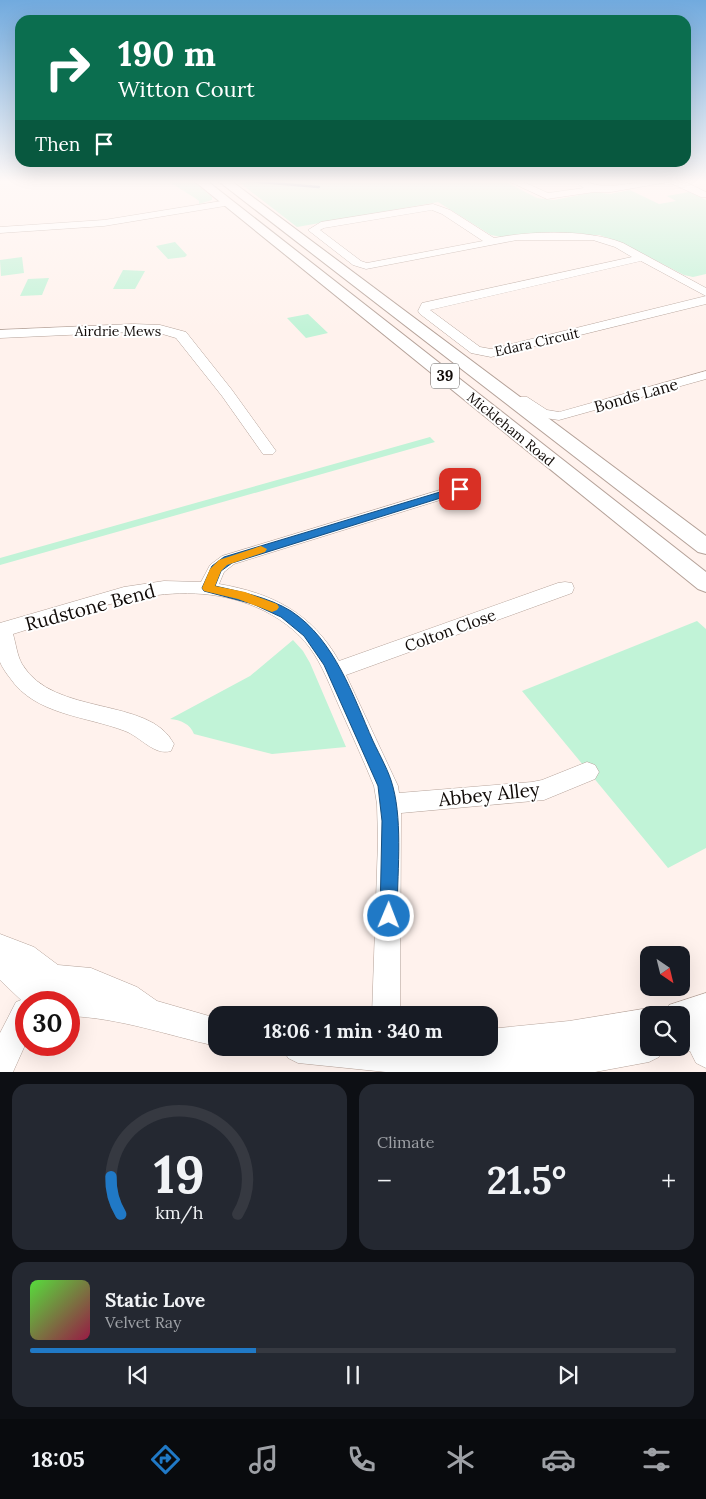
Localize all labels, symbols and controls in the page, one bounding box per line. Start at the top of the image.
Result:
text: 190 m [118,31,216,76]
icon: right [35,35,100,100]
text: Witton Court [118,75,255,103]
icon: arrive [90,130,118,158]
text: Then [35,132,80,156]
street label: Airdrie Mews [74,322,161,340]
street label: Edara Circuit [493,323,582,360]
road number: 39 [431,364,459,388]
street label: Bonds Lane [592,373,681,417]
street label: Mickleham Road [464,388,558,470]
pin [439,468,481,510]
icon: arrive [446,475,474,503]
street label: Rudstone Bend [22,578,158,636]
street label: Colton Close [402,604,499,656]
street label: Abbey Alley [436,777,541,811]
position arrow [362,889,414,941]
north arrow [640,946,690,996]
map controls [640,946,690,1056]
speed limit sign: 30 [15,991,80,1056]
button: search [640,1006,690,1056]
text: 18:06 · 1 min · 340 m [263,1019,443,1043]
text: Climate [377,1132,434,1152]
text: 19 [154,1141,205,1207]
text: 21.5° [487,1156,566,1204]
text: − [377,1163,392,1199]
text: + [661,1163,676,1199]
text: km/h [155,1201,204,1224]
text: Static Love [105,1288,205,1312]
text: Velvet Ray [105,1312,181,1332]
icon: previous [124,1361,152,1389]
icon: pause [339,1361,367,1389]
icon: next [554,1361,582,1389]
icon: directions [148,1442,183,1477]
icon: music [246,1442,281,1477]
icon: phone [344,1442,379,1477]
icon: climate [443,1442,478,1477]
icon: car [541,1442,576,1477]
icon: filters [639,1442,674,1477]
text: 18:05 [32,1445,85,1473]

